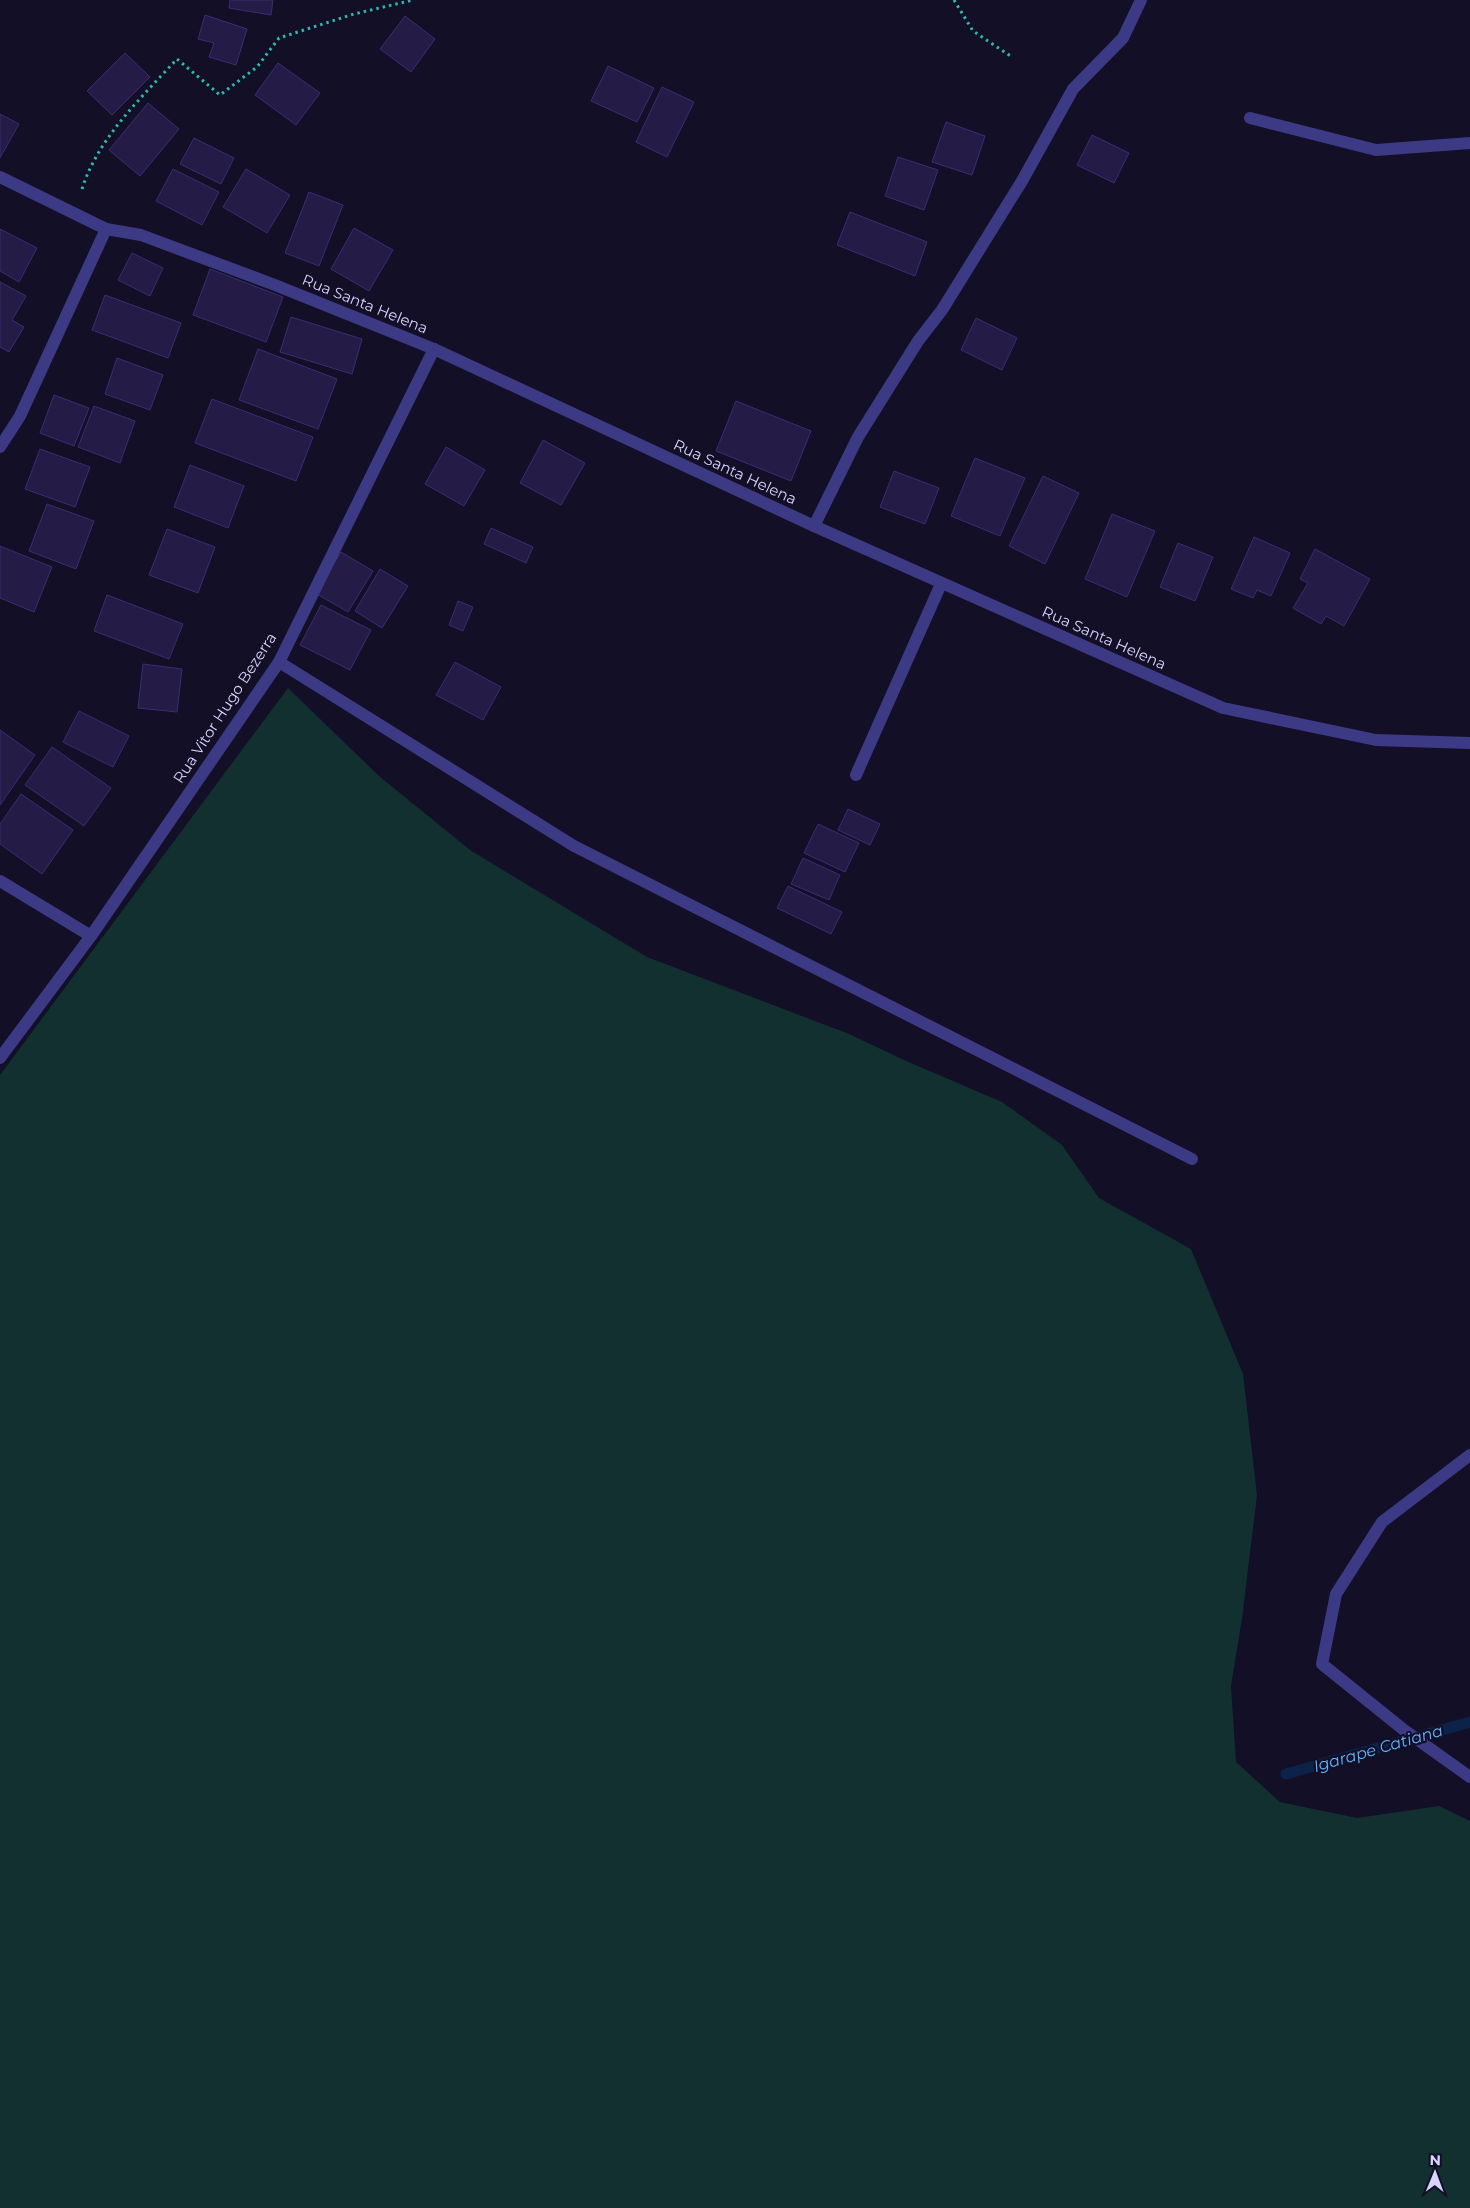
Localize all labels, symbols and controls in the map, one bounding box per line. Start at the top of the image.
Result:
street label: Rua Santa Helena [300,270,431,337]
street label: Rua Santa Helena [671,435,800,508]
street label: Rua Santa Helena [1039,602,1169,673]
street label: Rua Vitor Hugo Bezerra [169,629,280,787]
water label: Igarape Catiana [1311,1721,1445,1776]
north arrow [1410,2148,1460,2198]
text: N [1429,2151,1441,2169]

